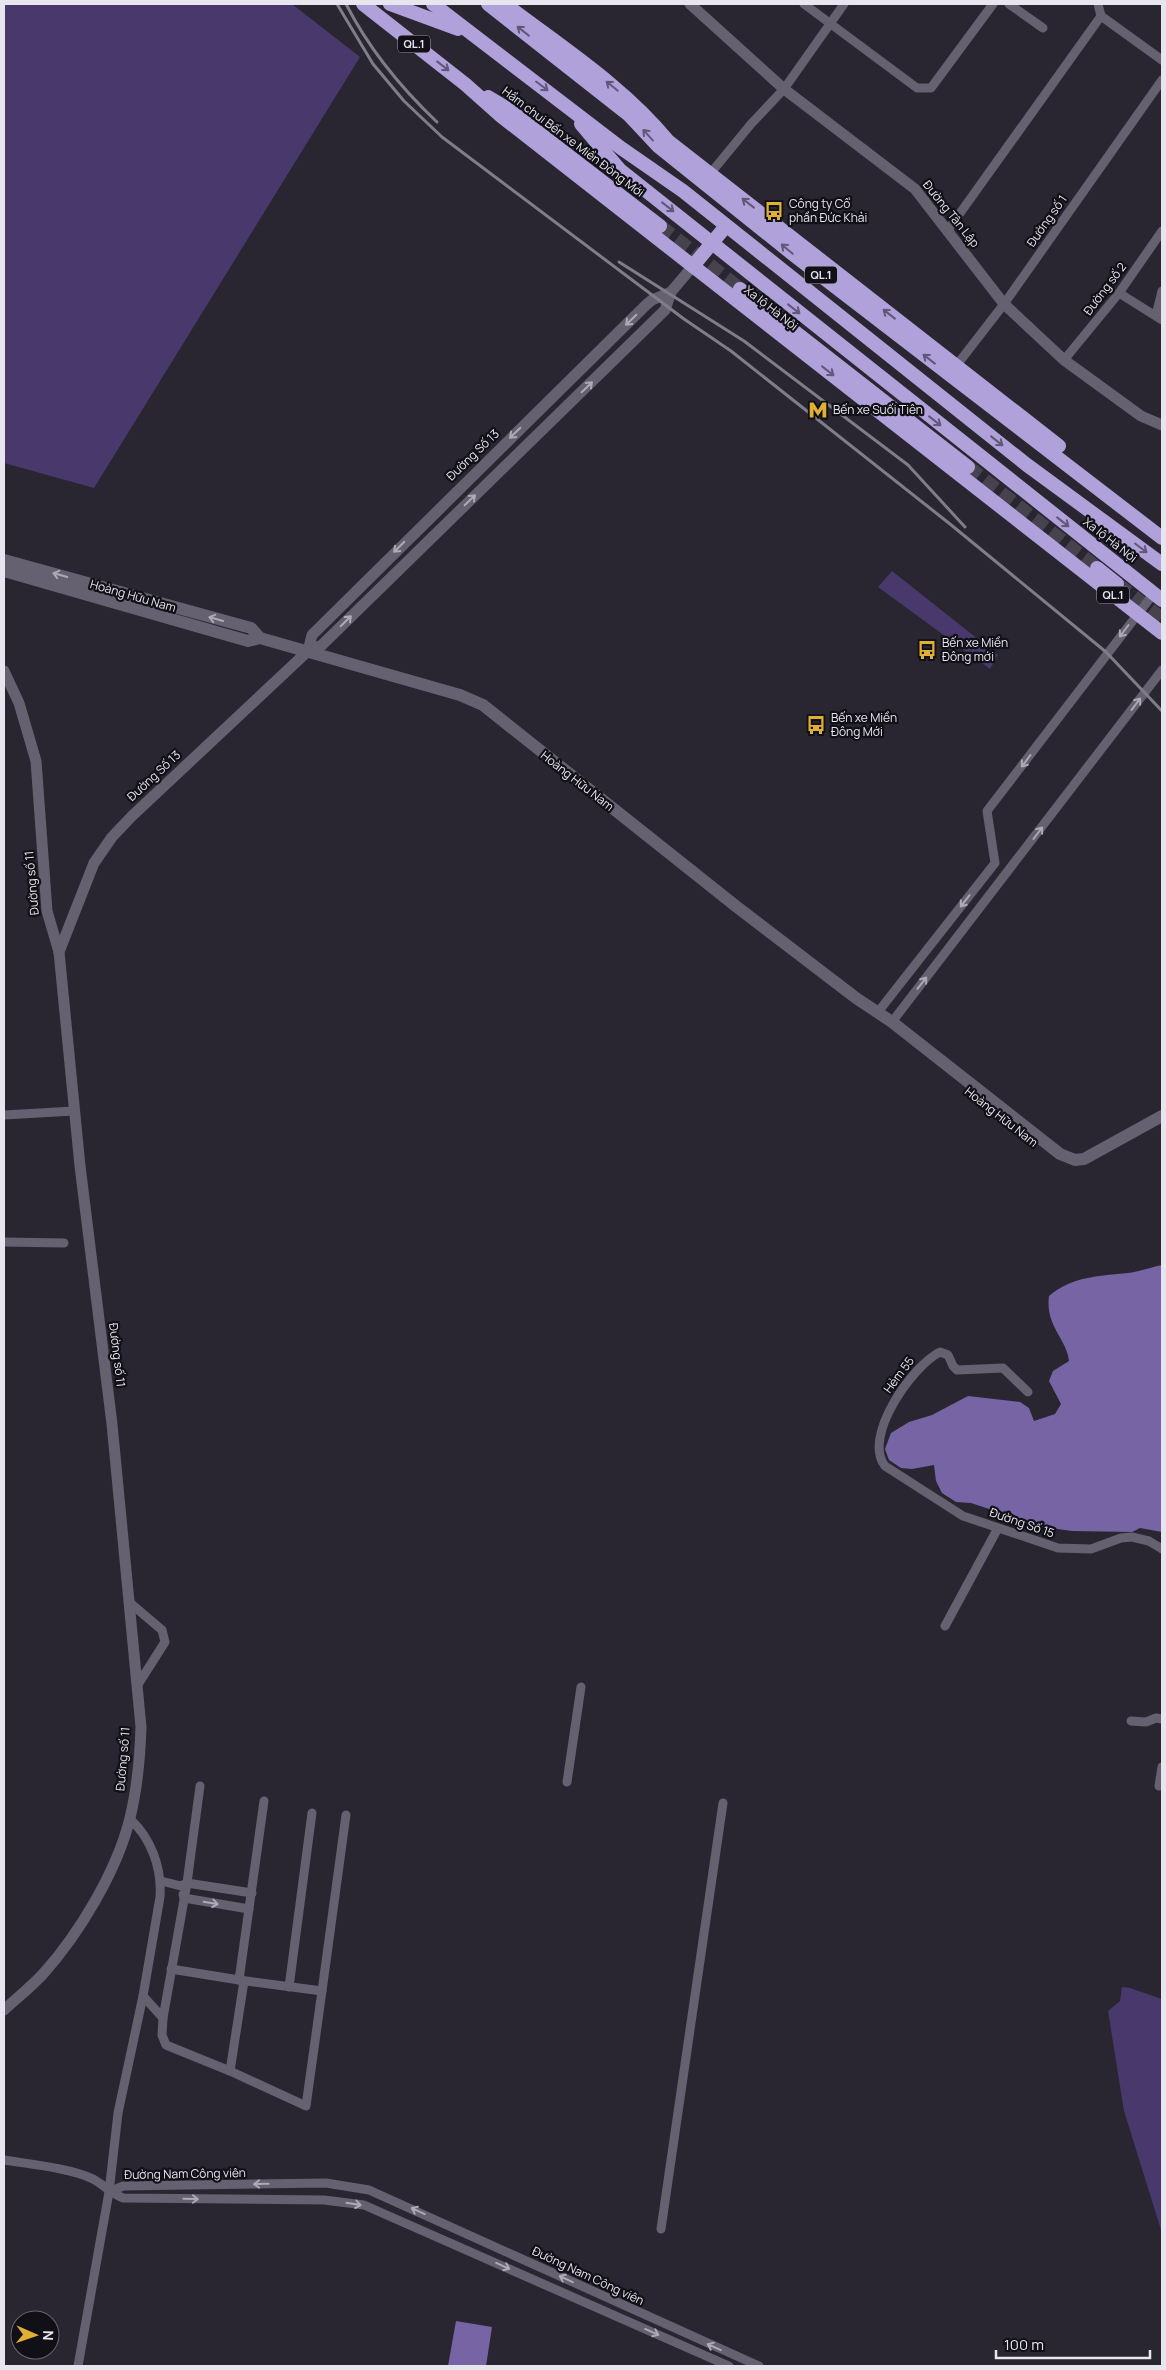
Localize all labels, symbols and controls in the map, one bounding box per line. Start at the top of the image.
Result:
one-way arrow [517,26,530,37]
road number: QL.1 [398,36,430,52]
one-way arrow [436,61,449,72]
one-way arrow [606,80,619,91]
one-way arrow [535,81,549,91]
street label: Hầm chui Bến xe Miền Đông Mới [499,82,648,201]
one-way arrow [642,129,653,142]
street label: Đường Tân Lập [919,177,984,251]
street label: Đường số 1 [1023,191,1071,250]
place label: Công ty Cổ phần Đức Khải [789,195,867,226]
one-way arrow [741,197,754,208]
bus stop icon: Công ty Cổ phần Đức Khải [763,200,785,222]
one-way arrow [661,201,674,212]
one-way arrow [781,243,794,254]
street label: Đường số 2 [1079,259,1130,318]
road number: QL.1 [805,266,837,284]
street label: Xa lộ Hà Nội [741,281,802,334]
one-way arrow [787,303,800,314]
one-way arrow [883,308,896,319]
one-way arrow [626,313,638,325]
one-way arrow [923,354,936,365]
one-way arrow [821,366,834,377]
one-way arrow [580,381,592,393]
metro station icon: Bến xe Suối Tiên [807,399,829,421]
place label: Bến xe Suối Tiên [833,401,923,418]
one-way arrow [928,415,941,426]
street label: Đường Số 13 [443,425,503,484]
one-way arrow [509,427,521,439]
one-way arrow [990,435,1003,446]
one-way arrow [464,494,476,506]
street label: Xa lộ Hà Nội [1080,513,1141,566]
one-way arrow [1056,516,1069,527]
one-way arrow [393,541,405,553]
one-way arrow [1134,543,1148,553]
one-way arrow [52,570,68,580]
street label: Hoàng Hữu Nam [88,575,178,616]
road number: QL.1 [1097,586,1129,604]
one-way arrow [209,613,225,623]
one-way arrow [340,615,352,627]
one-way arrow [1119,624,1129,638]
place label: Bến xe Miền Đông mới [942,634,1008,665]
bus stop icon: Bến xe Miền Đông mới [916,639,938,661]
one-way arrow [1131,698,1142,711]
place label: Bến xe Miền Đông Mới [831,709,897,740]
bus stop icon: Bến xe Miền Đông Mới [805,714,827,736]
street label: Đường Số 13 [123,746,184,805]
street label: Hoàng Hữu Nam [537,747,617,815]
one-way arrow [1020,754,1031,767]
one-way arrow [1032,827,1043,840]
street label: Đường số 11 [20,850,43,916]
one-way arrow [959,894,970,907]
one-way arrow [916,977,927,990]
street label: Hoàng Hữu Nam [961,1083,1041,1151]
street label: Đường số 11 [105,1322,130,1388]
street label: Hẻm 55 [879,1353,918,1396]
street label: Đường Số 15 [987,1503,1057,1542]
street label: Đường số 11 [111,1726,134,1792]
one-way arrow [202,1898,218,1908]
street label: Đường Nam Công viên [124,2164,246,2183]
one-way arrow [253,2180,269,2189]
one-way arrow [183,2194,199,2204]
one-way arrow [345,2199,361,2209]
one-way arrow [411,2206,426,2216]
street label: Đường Nam Công viên [529,2242,647,2309]
one-way arrow [495,2261,510,2271]
one-way arrow [559,2274,574,2284]
north arrow [10,2310,60,2360]
one-way arrow [644,2328,659,2337]
scale bar [996,2328,1150,2360]
text: N [39,2330,58,2341]
text: 100 m [1004,2334,1044,2355]
one-way arrow [707,2341,722,2351]

